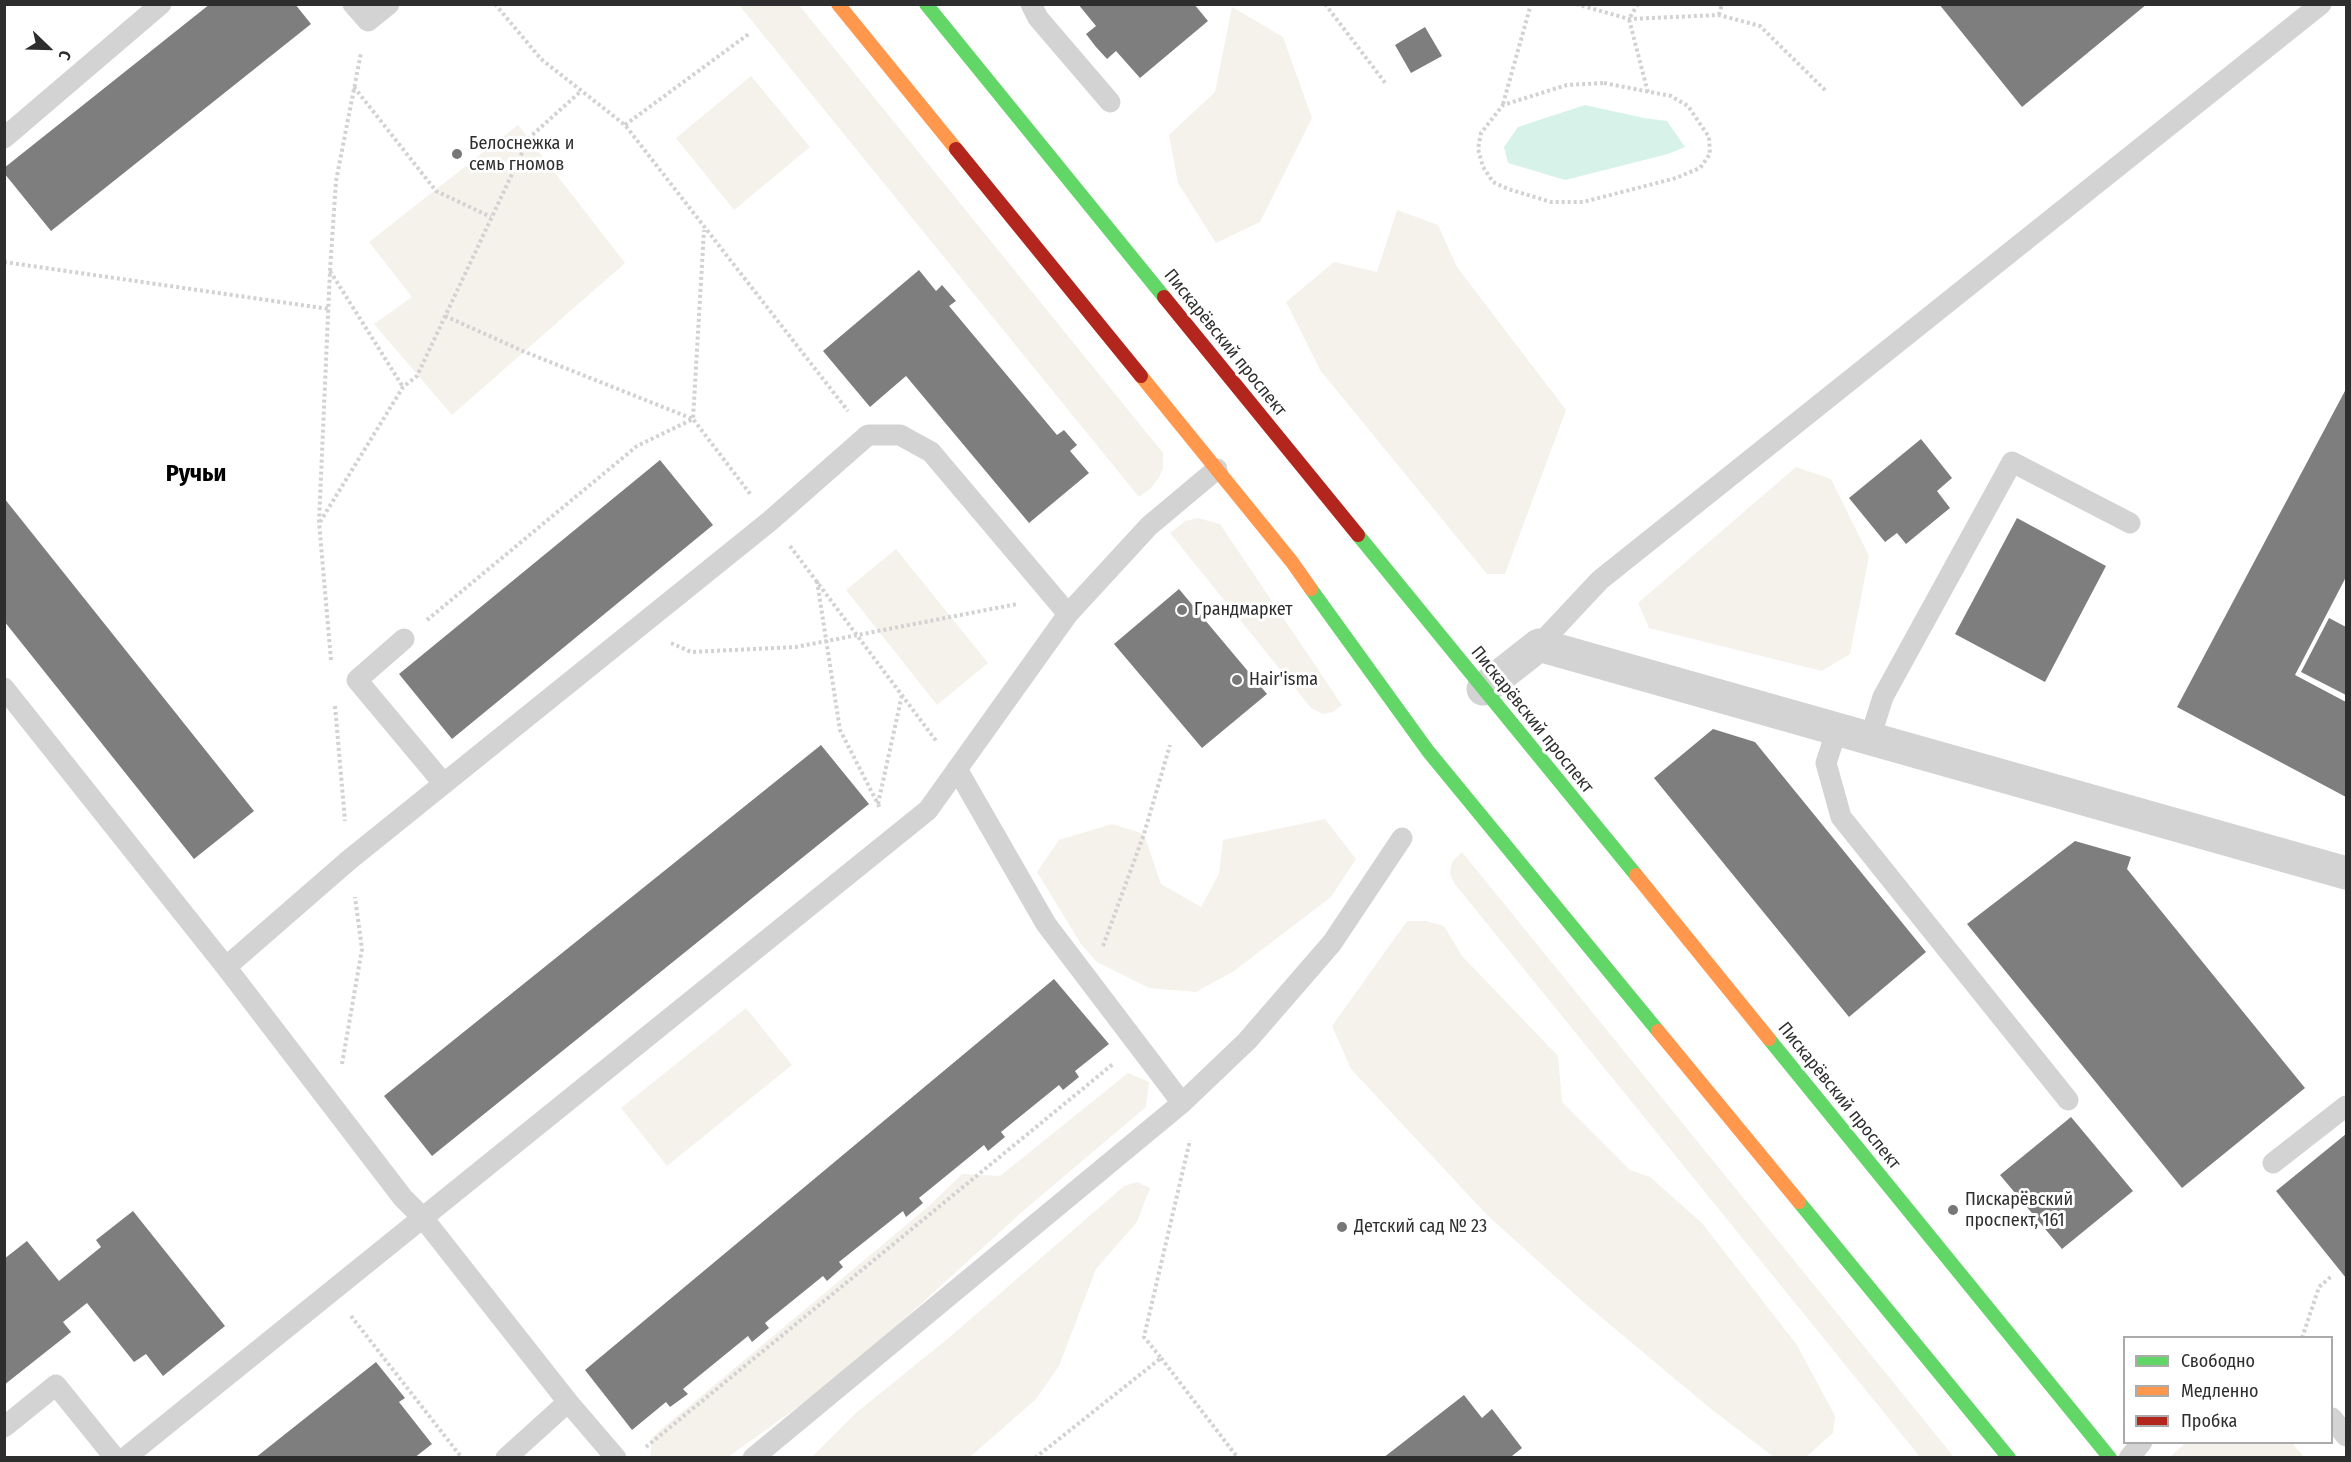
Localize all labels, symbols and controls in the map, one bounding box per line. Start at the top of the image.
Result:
north arrow [18,18,78,78]
text: С [55,48,75,63]
place label: Белоснежка и семь гномов [469,133,574,176]
marker: Белоснежка и семь гномов [450,147,464,161]
street label: Пискарёвский проспект [1159,265,1291,421]
district label: Ручьи [166,460,226,488]
place label: Грандмаркет [1194,599,1293,621]
marker: Грандмаркет [1175,603,1189,617]
street label: Пискарёвский проспект [1466,642,1598,798]
place label: Hair'isma [1249,669,1318,691]
marker: Hair'isma [1230,673,1244,687]
street label: Пискарёвский проспект [1773,1018,1905,1174]
place label: Пискарёвский проспект, 161 [1965,1189,2073,1232]
marker: Пискарёвский проспект, 161 [1946,1203,1960,1217]
place label: Детский сад № 23 [1354,1216,1487,1238]
marker: Детский сад № 23 [1335,1220,1349,1234]
legend [2123,1336,2333,1444]
text: Свободно [2181,1350,2255,1372]
text: Медленно [2181,1380,2259,1402]
text: Пробка [2181,1410,2237,1432]

